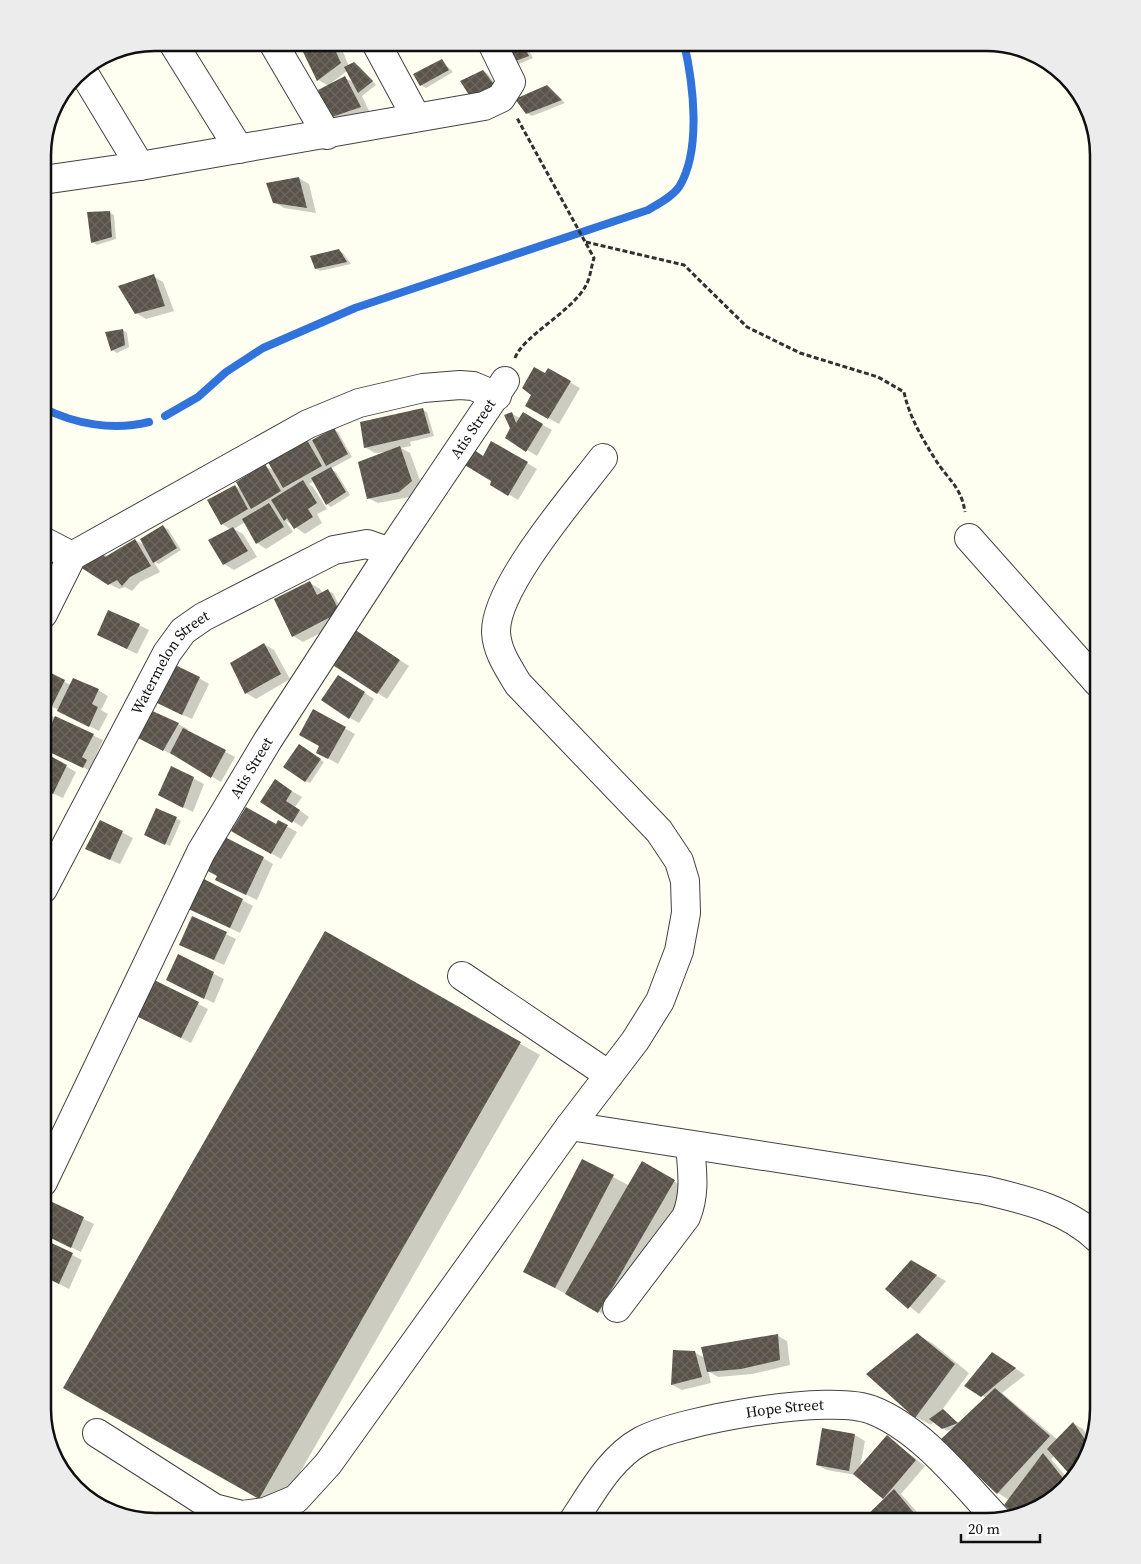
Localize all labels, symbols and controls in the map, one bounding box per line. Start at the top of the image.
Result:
street label: Atis Street [445,394,500,463]
street label: Watermelon Street [126,605,212,718]
street label: Atis Street [225,733,277,802]
street label: Hope Street [744,1394,824,1423]
scale bar [961,1512,1040,1544]
text: 20 m [968,1518,1000,1539]

